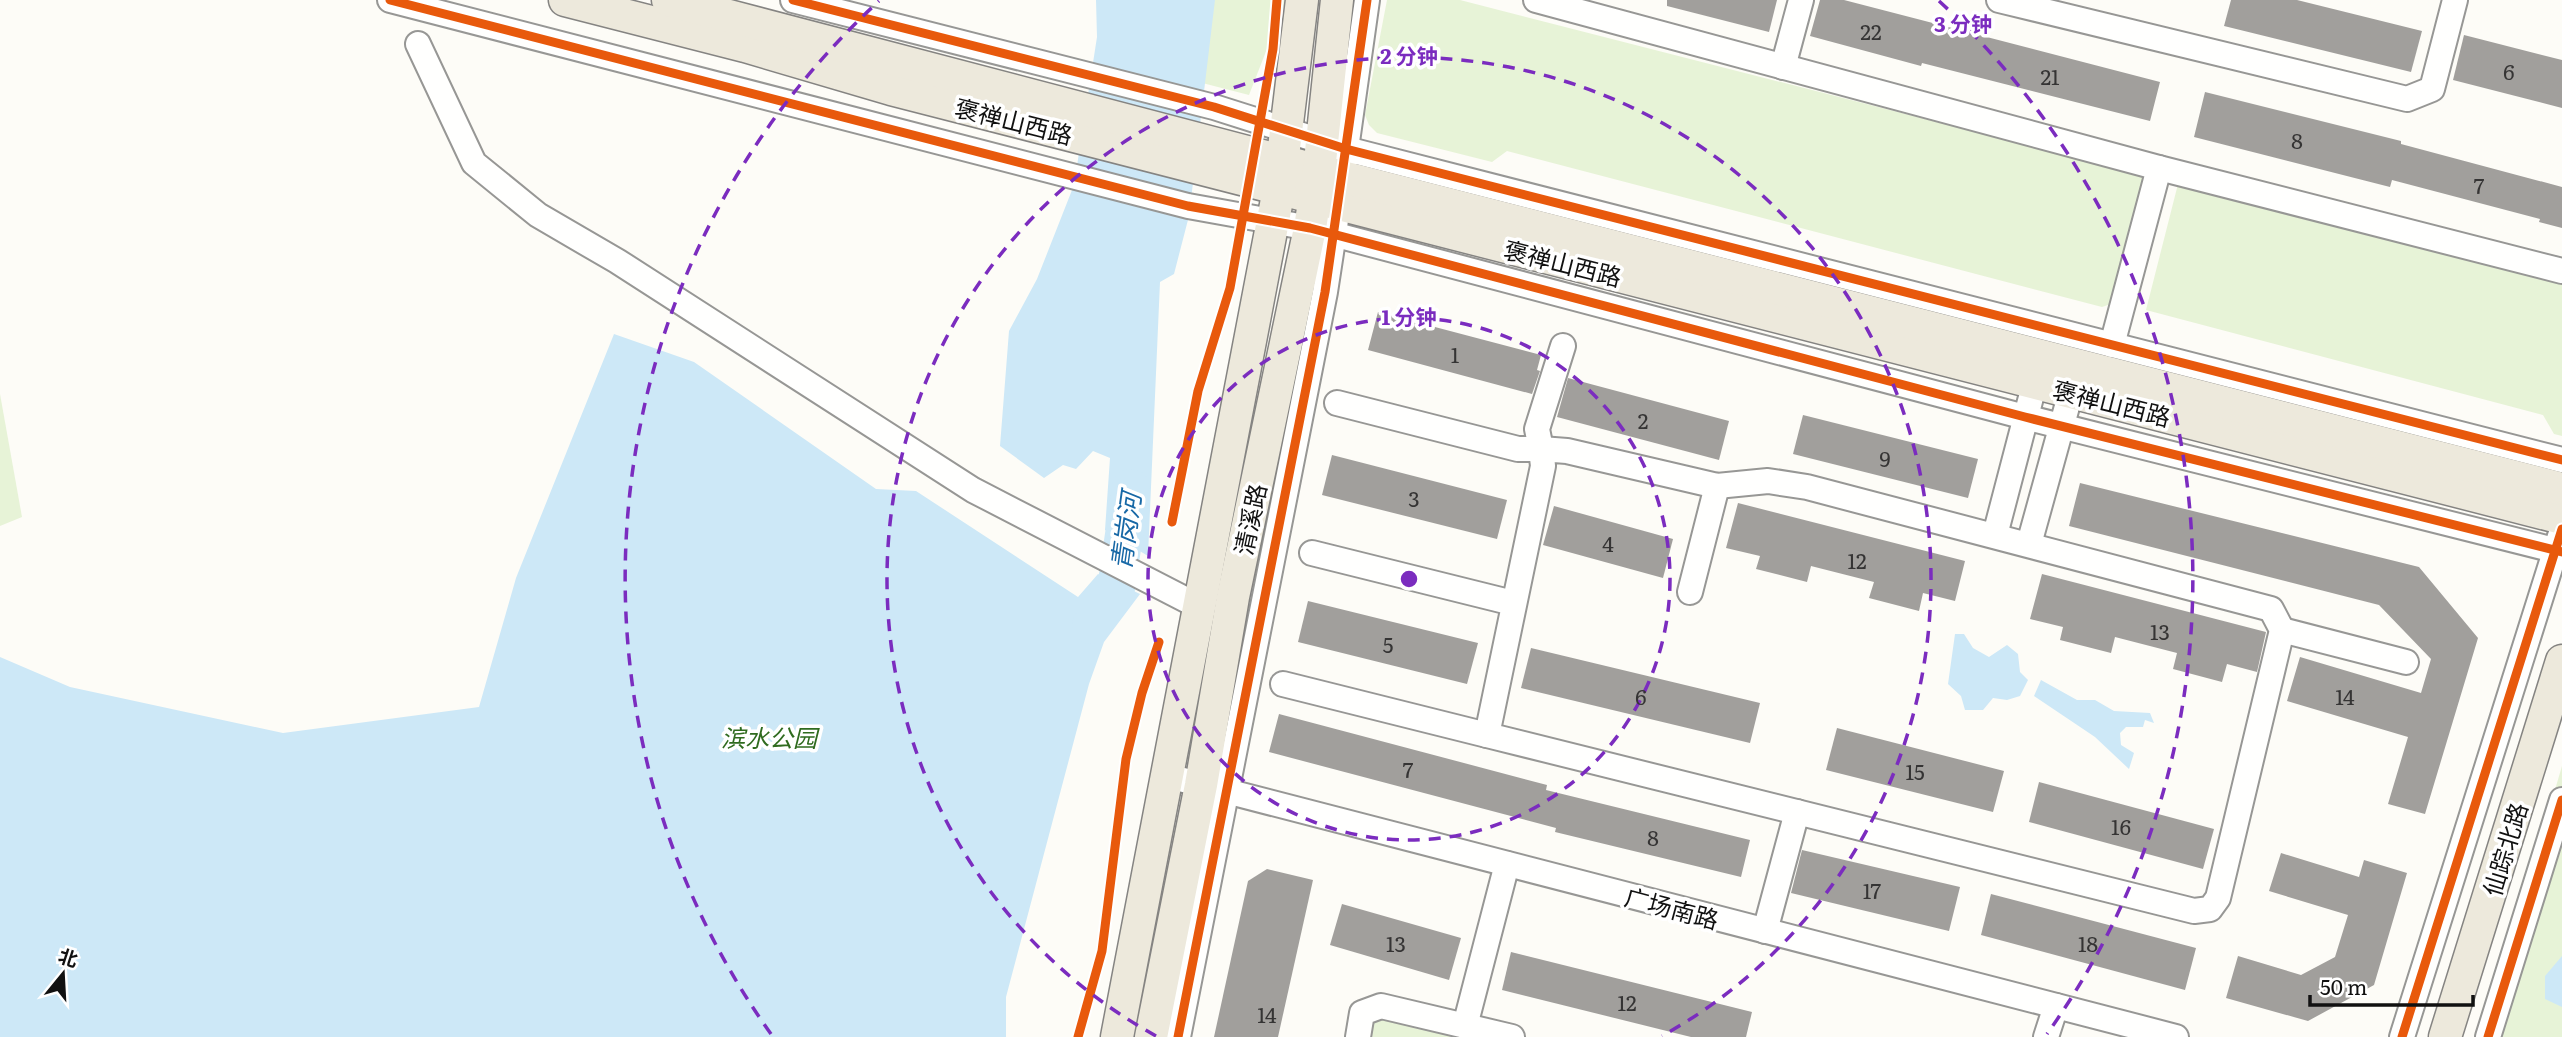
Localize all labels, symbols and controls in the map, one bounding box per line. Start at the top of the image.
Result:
text: 3 分钟 [1934,7,1992,38]
house number: 22 [1860,15,1882,46]
text: 2 分钟 [1380,39,1438,70]
house number: 6 [2503,55,2515,86]
house number: 21 [2040,60,2060,91]
street label: 褒禅山西路 [952,89,1076,151]
house number: 8 [2291,124,2303,155]
house number: 7 [2474,169,2485,200]
street label: 褒禅山西路 [1501,231,1625,293]
text: 1 分钟 [1382,300,1436,331]
house number: 1 [1451,338,1460,369]
street label: 褒禅山西路 [2050,371,2174,433]
house number: 2 [1638,404,1648,435]
house number: 9 [1880,442,1891,473]
street label: 清溪路 [1224,480,1274,558]
house number: 3 [1408,482,1420,513]
water label: 青岗河 [1099,485,1149,572]
house number: 4 [1602,527,1614,558]
house number: 12 [1847,544,1867,575]
centre of rings [1397,567,1421,591]
house number: 13 [2150,615,2170,646]
house number: 5 [1383,628,1393,659]
house number: 6 [1635,680,1647,711]
house number: 14 [2335,680,2355,711]
park label: 滨水公园 [721,719,820,754]
house number: 7 [1403,753,1414,784]
house number: 15 [1905,755,1925,786]
street label: 仙踪北路 [2473,798,2535,900]
house number: 16 [2111,810,2131,841]
house number: 8 [1647,821,1659,852]
house number: 17 [1863,874,1882,905]
street label: 广场南路 [1621,878,1723,936]
house number: 13 [1386,927,1406,958]
house number: 18 [2078,927,2098,958]
north arrow [28,939,98,1009]
text: 北 [55,941,82,973]
scale bar [2310,964,2473,1008]
text: 50 m [2320,970,2367,1001]
house number: 12 [1617,986,1637,1017]
house number: 14 [1257,998,1277,1029]

